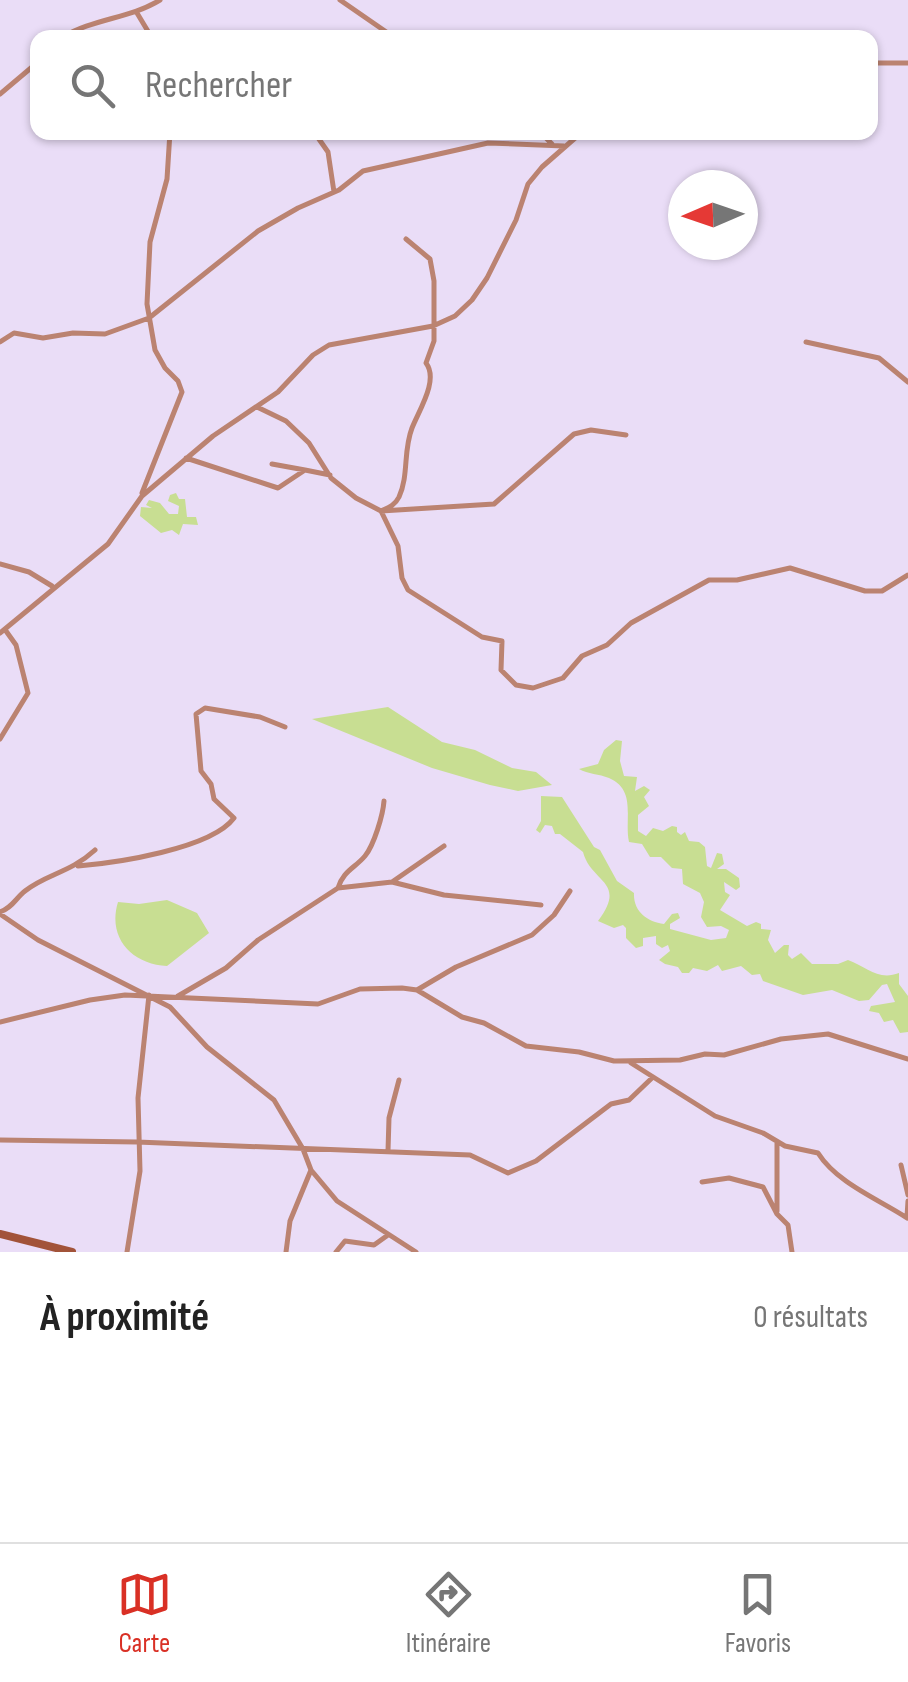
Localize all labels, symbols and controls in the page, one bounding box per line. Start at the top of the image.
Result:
search box [30,30,878,140]
icon: search [65,58,120,113]
text: Rechercher [145,63,292,108]
north arrow [668,170,758,260]
text: À proximité [40,1292,209,1343]
text: 0 résultats [753,1298,868,1337]
tab: Carte [117,1567,172,1660]
tab: Itinéraire [406,1567,491,1660]
tab: Favoris [725,1567,791,1660]

